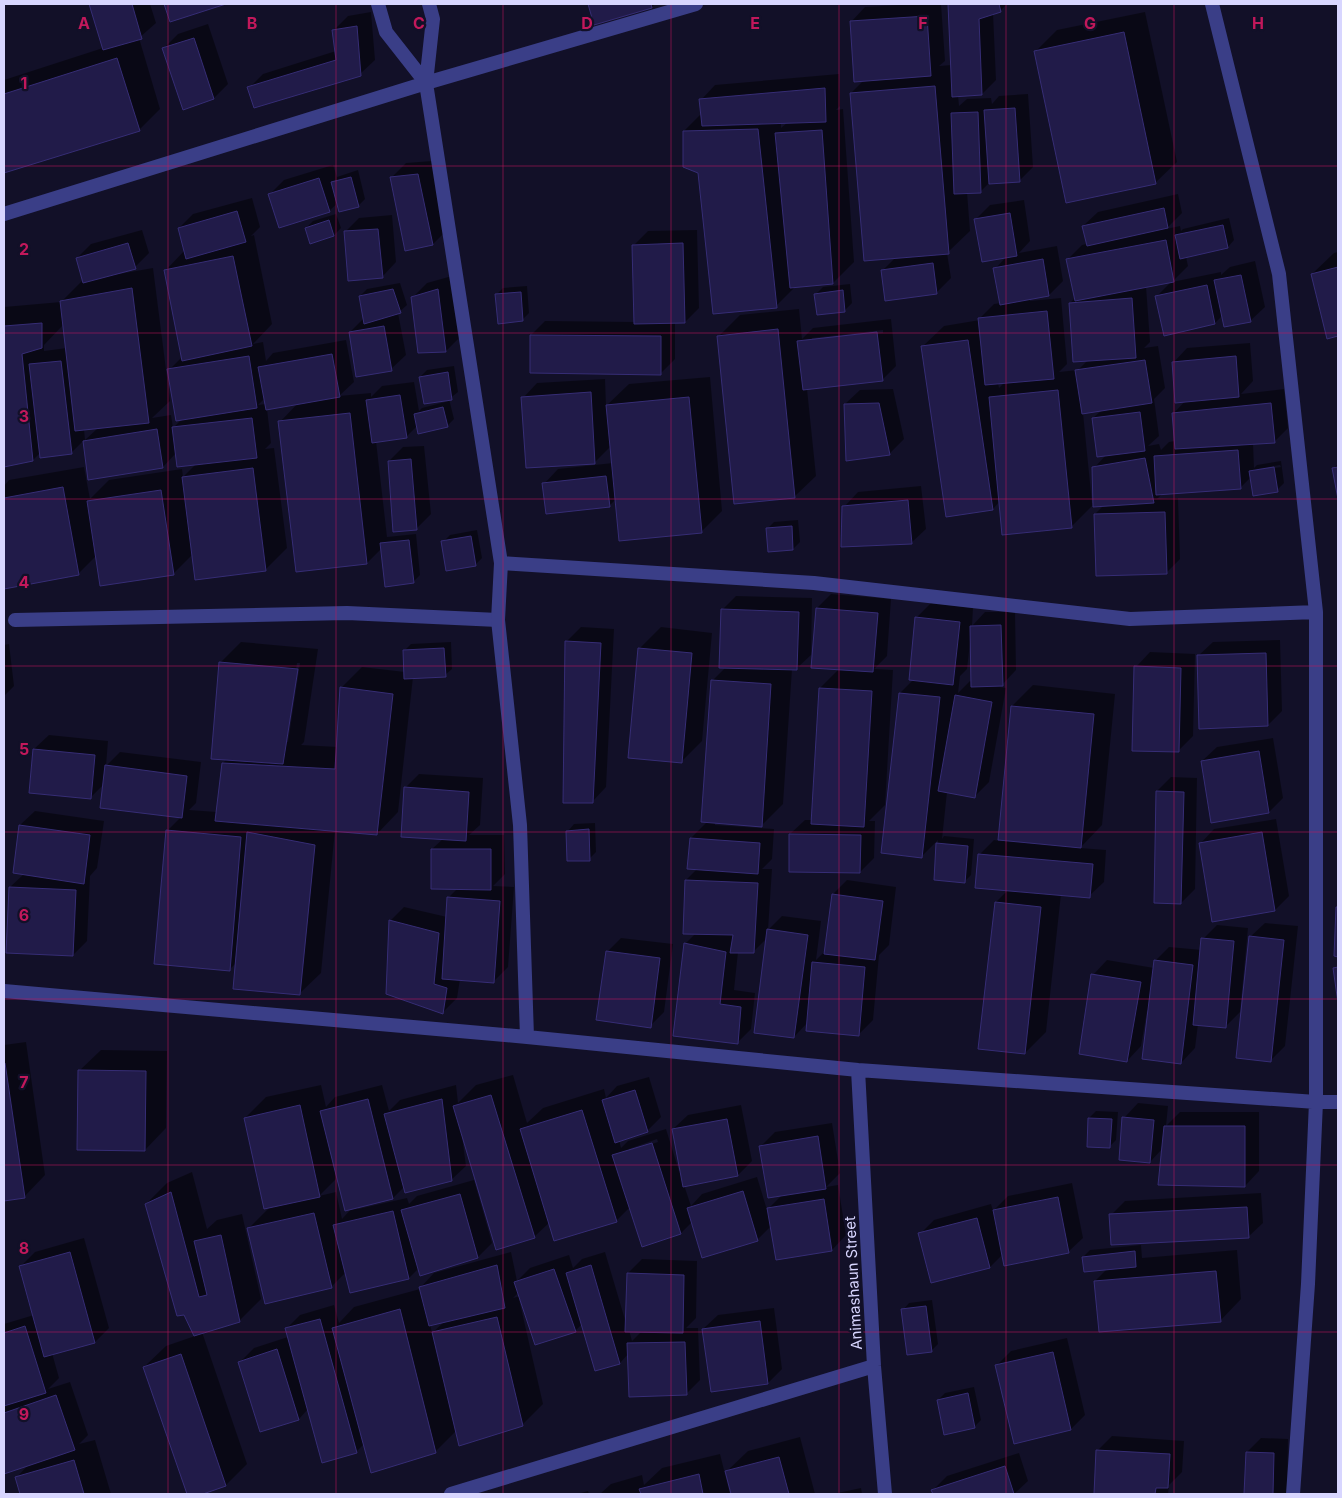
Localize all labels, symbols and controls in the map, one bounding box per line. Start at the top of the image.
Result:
text: A [78,13,90,33]
text: B [247,13,257,33]
text: C [413,13,425,33]
text: D [581,13,593,33]
text: E [750,13,760,33]
text: F [918,13,928,33]
text: G [1084,13,1096,33]
text: H [1252,13,1264,33]
text: 1 [21,73,27,93]
text: 2 [19,239,29,259]
text: 3 [19,406,29,426]
text: 4 [19,572,30,592]
text: 5 [19,739,29,759]
text: 6 [19,905,29,925]
text: 7 [19,1072,29,1092]
street label: Animashaun Street [840,1216,866,1350]
text: 8 [19,1238,29,1258]
text: 9 [19,1404,29,1424]

